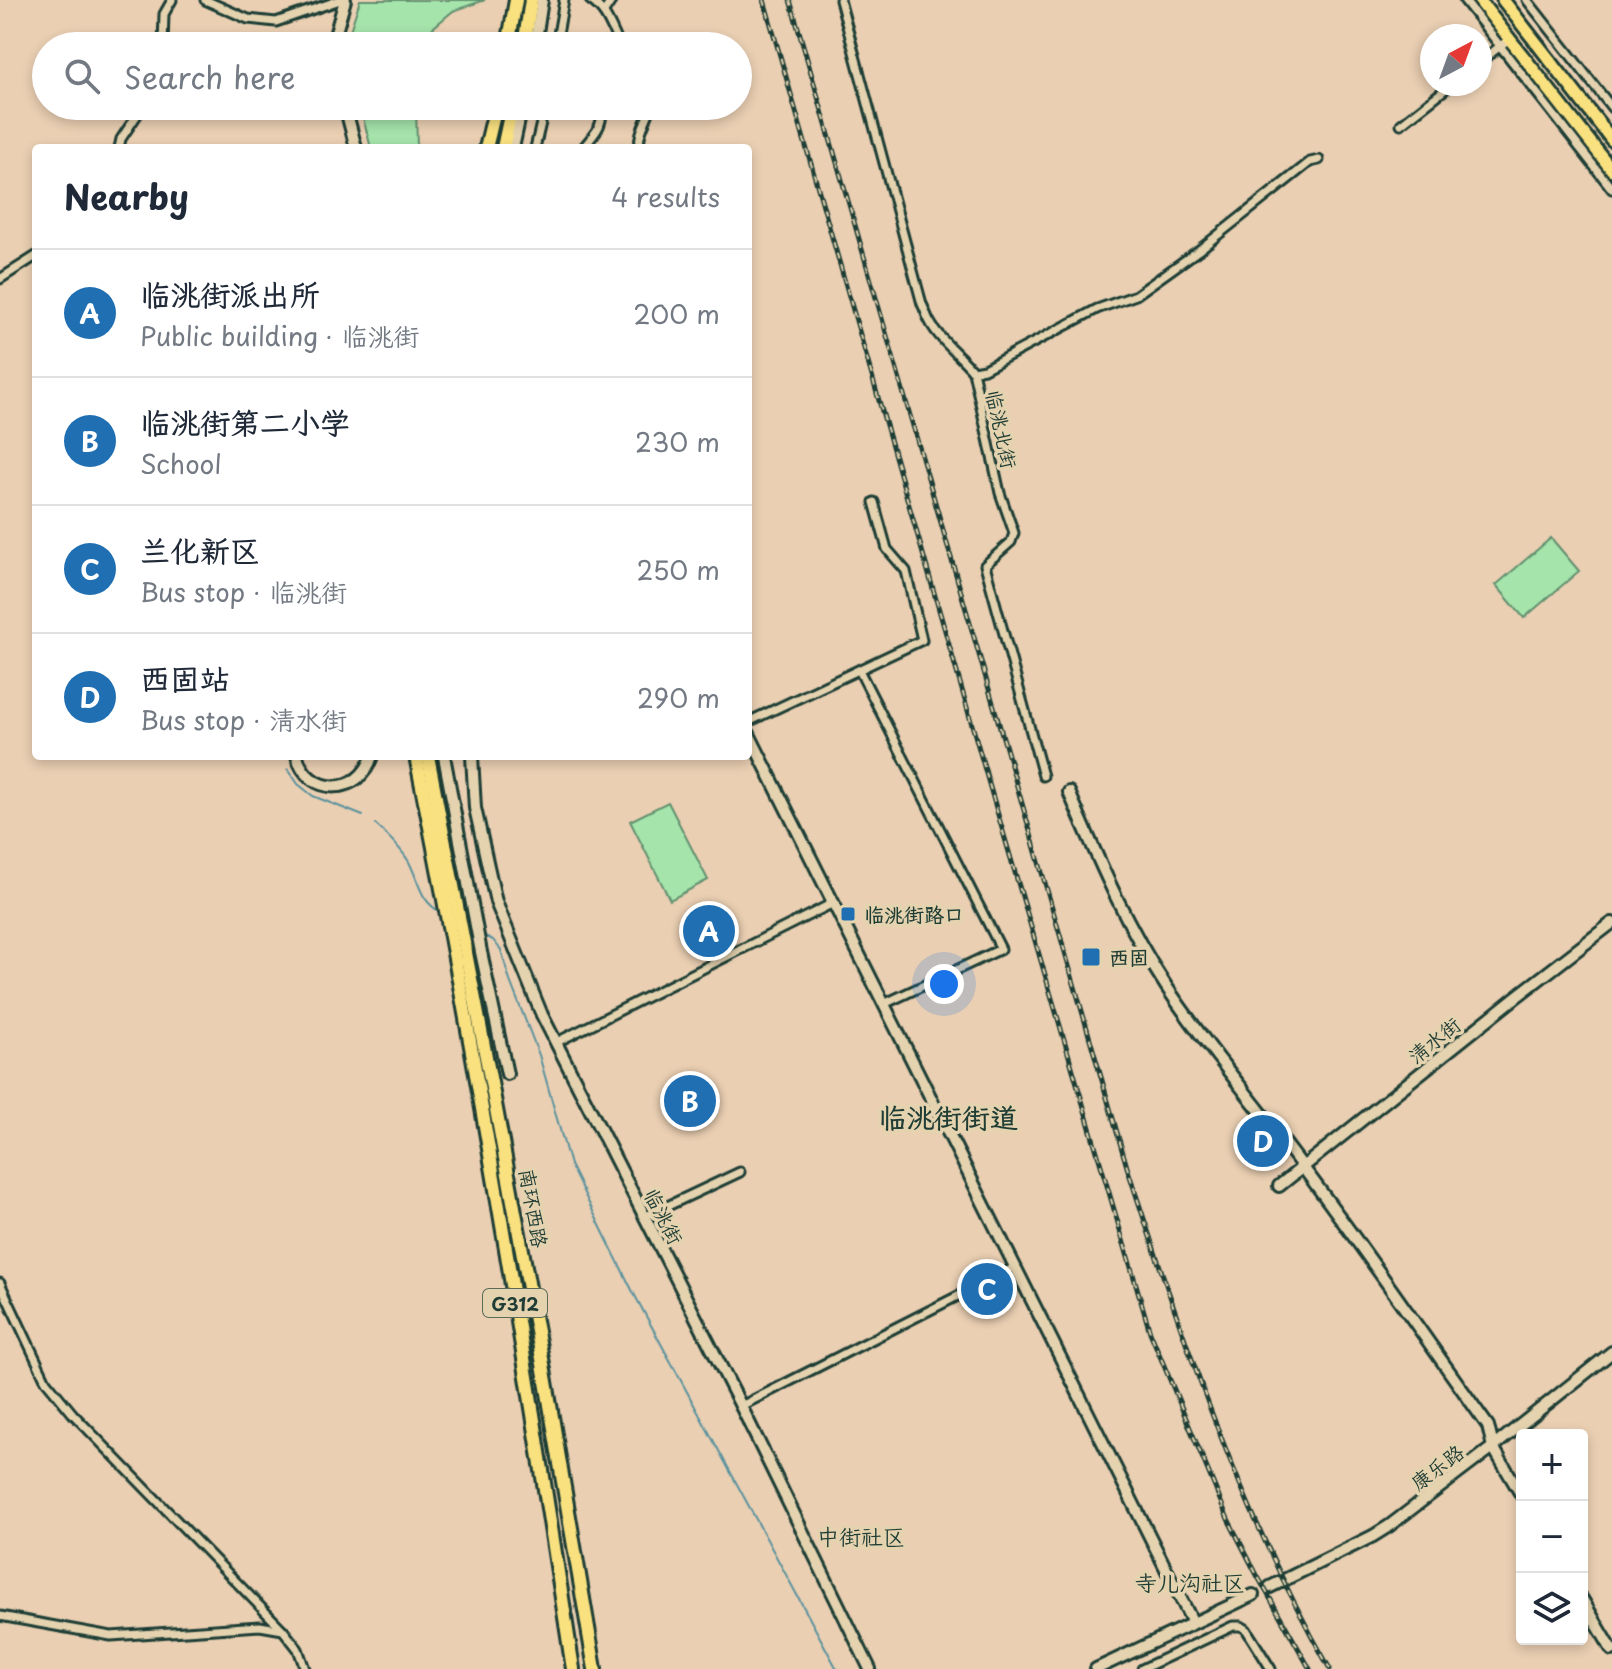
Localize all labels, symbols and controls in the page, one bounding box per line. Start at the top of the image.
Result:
north arrow [1420,24,1492,96]
search box [32,32,752,120]
icon: search [60,54,104,98]
text: Search here [124,54,296,99]
text: Nearby [64,170,189,222]
text: 4 results [611,177,720,216]
text: 临洮街派出所 [140,271,320,316]
text: A [80,294,100,333]
text: 200 m [633,294,720,333]
text: Public building · 临洮街 [140,316,420,355]
street label: 临洮北街 [979,387,1025,471]
text: 临洮街第二小学 [140,399,350,444]
text: B [81,422,99,461]
text: 230 m [635,422,720,461]
text: School [140,444,222,483]
text: 兰化新区 [140,527,260,572]
text: C [80,550,100,589]
text: 250 m [636,550,720,589]
text: Bus stop · 临洮街 [140,572,347,611]
text: 西固站 [140,655,230,700]
text: D [80,678,100,717]
text: 290 m [637,678,720,717]
text: Bus stop · 清水街 [140,700,347,739]
place label: 临洮街路口 [864,899,964,929]
pin: A [683,901,735,961]
marker: 临洮街路口 [839,905,857,923]
place label: 西固 [1109,942,1149,972]
marker: 西固 [1080,946,1102,968]
your location [924,964,964,1004]
street label: 清水街 [1401,1009,1467,1071]
pin: B [664,1071,716,1131]
district label: 临洮街街道 [878,1095,1018,1138]
pin: D [1237,1111,1289,1171]
street label: 南环西路 [512,1166,556,1251]
street label: 临洮街 [637,1182,691,1250]
pin: C [961,1259,1013,1319]
road number: G312 [483,1289,547,1317]
map controls [1516,1429,1588,1645]
button: + [1516,1429,1588,1501]
street label: 康乐路 [1404,1436,1471,1497]
button: − [1516,1501,1588,1573]
district label: 中街社区 [817,1519,905,1552]
district label: 寺儿沟社区 [1135,1565,1245,1598]
button: layers [1516,1573,1588,1645]

